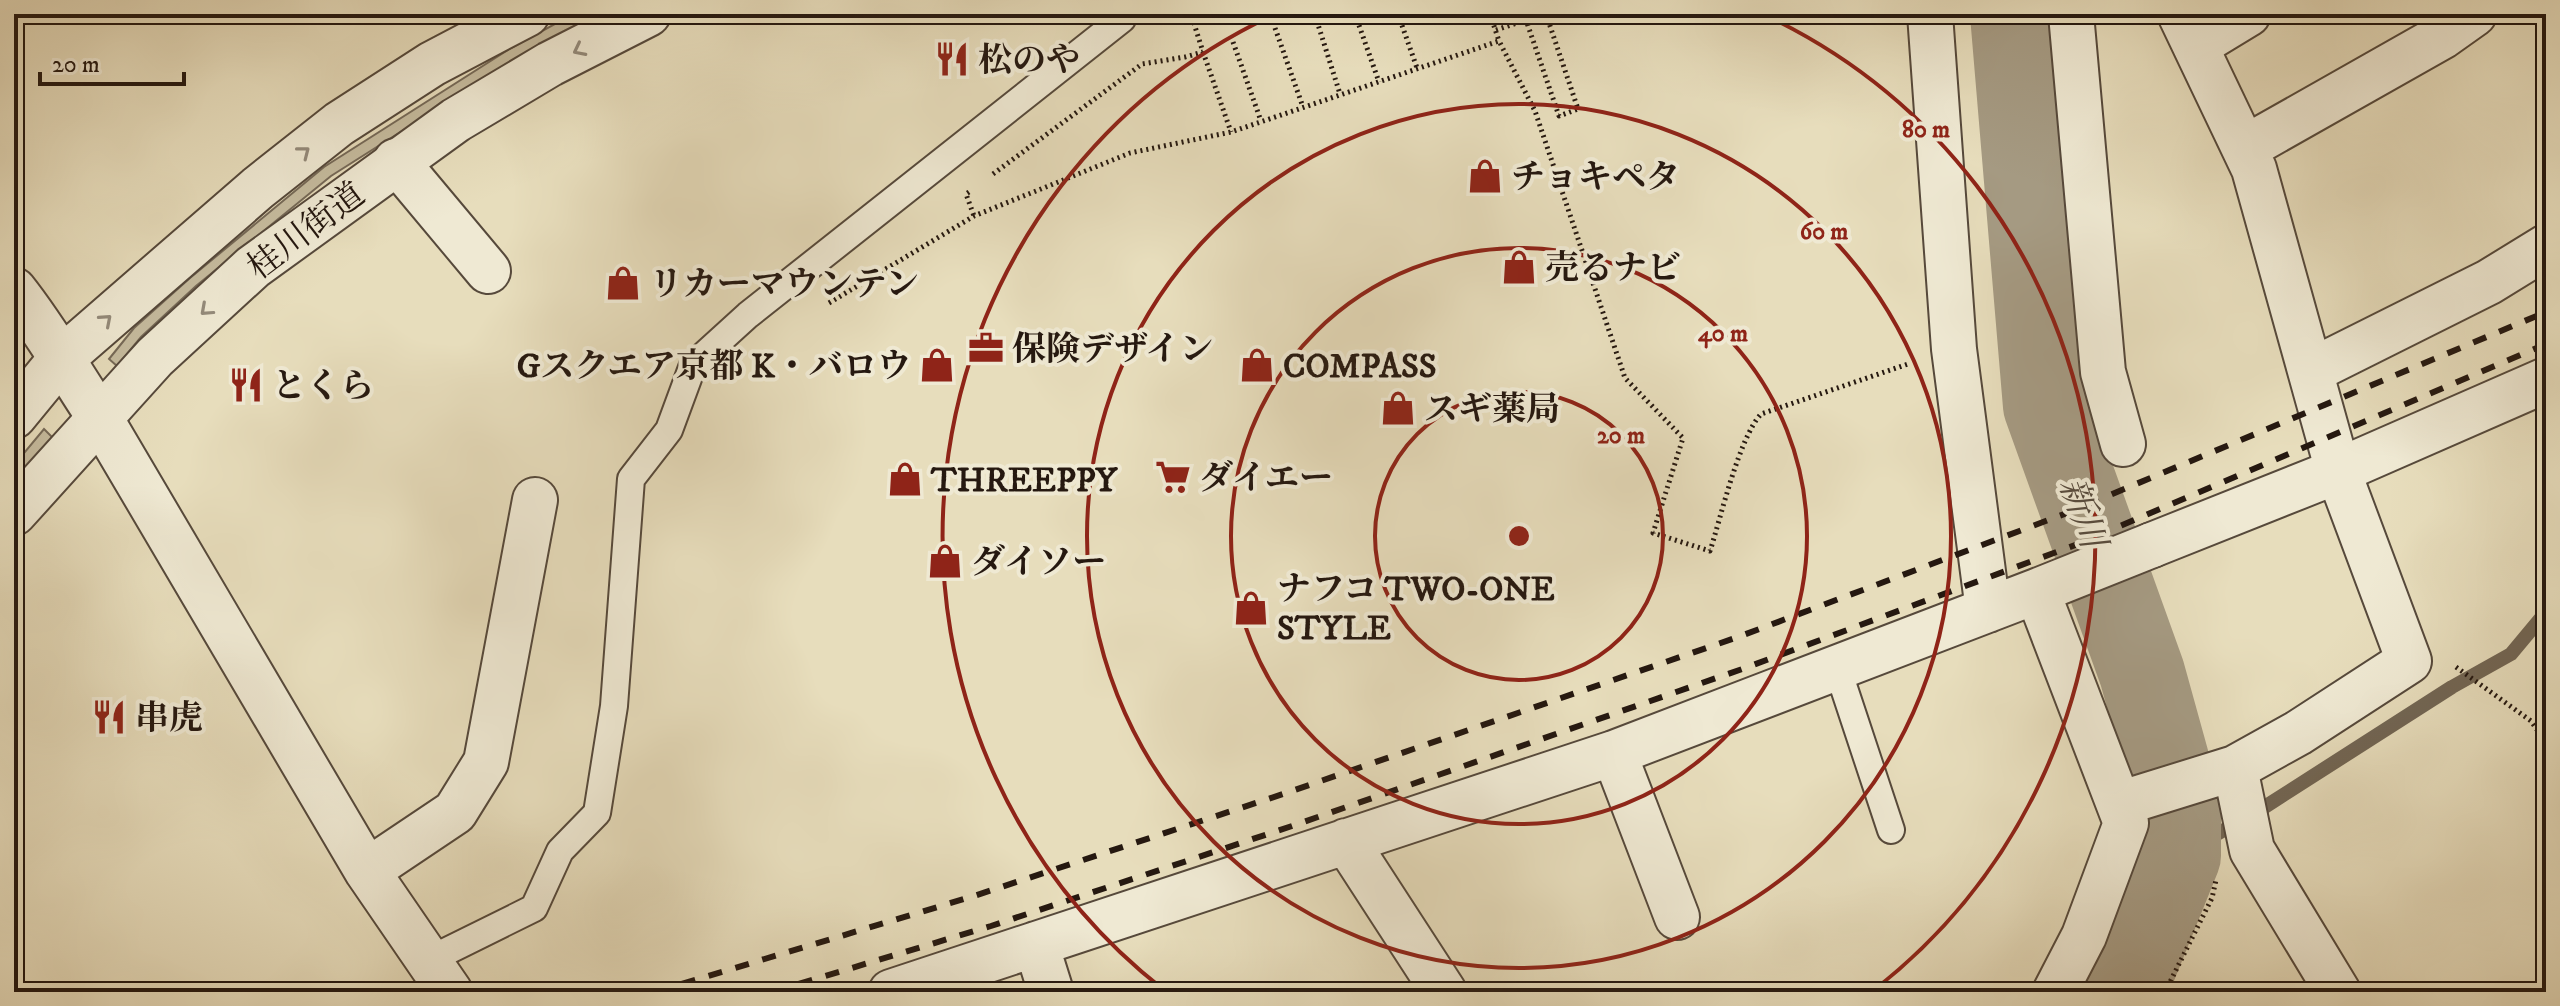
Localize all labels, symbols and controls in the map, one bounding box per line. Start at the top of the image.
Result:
scale bar [40,36,184,86]
one-way arrow [572,40,587,55]
restaurant icon: 松のや [933,40,971,78]
place label: 松のや [978,40,1080,82]
text: 20 m [52,50,100,80]
text: 80 m [1902,115,1950,145]
one-way arrow [295,147,310,161]
shop icon: チョキペタ [1466,157,1504,195]
place label: チョキペタ [1511,157,1680,199]
street label: 桂川街道 [239,174,373,289]
text: 60 m [1800,217,1848,247]
shop icon: 売るナビ [1500,248,1538,286]
place label: 売るナビ [1545,248,1681,290]
shop icon: リカーマウンテン [604,264,642,302]
place label: リカーマウンテン [649,264,919,306]
one-way arrow [201,301,215,316]
one-way arrow [97,315,111,330]
text: 40 m [1698,319,1748,349]
office icon: 保険デザイン [967,329,1005,367]
place label: 保険デザイン [1012,329,1214,371]
place label: Gスクエア京都 K・バロウ [517,346,911,388]
shop icon: Gスクエア京都 K・バロウ [918,346,956,384]
shop icon: COMPASS [1238,346,1276,384]
place label: COMPASS [1283,346,1437,388]
restaurant icon: とくら [227,366,265,404]
place label: とくら [272,366,374,408]
shop icon: スギ薬局 [1379,389,1417,427]
place label: スギ薬局 [1424,389,1560,431]
text: 20 m [1597,421,1645,451]
supermarket icon: ダイエー [1154,458,1192,496]
place label: ダイエー [1199,458,1333,500]
shop icon: THREEPPY [886,460,924,498]
place label: THREEPPY [930,460,1119,502]
water label: 新川 [2048,471,2116,558]
centre of rings [1505,522,1533,550]
shop icon: ダイソー [926,542,964,580]
place label: ダイソー [971,542,1106,584]
place label: ナフコ TWO-ONE STYLE [1277,569,1555,650]
shop icon: ナフコ TWO-ONE STYLE [1232,589,1270,627]
restaurant icon: 串虎 [90,698,128,736]
place label: 串虎 [135,698,203,740]

